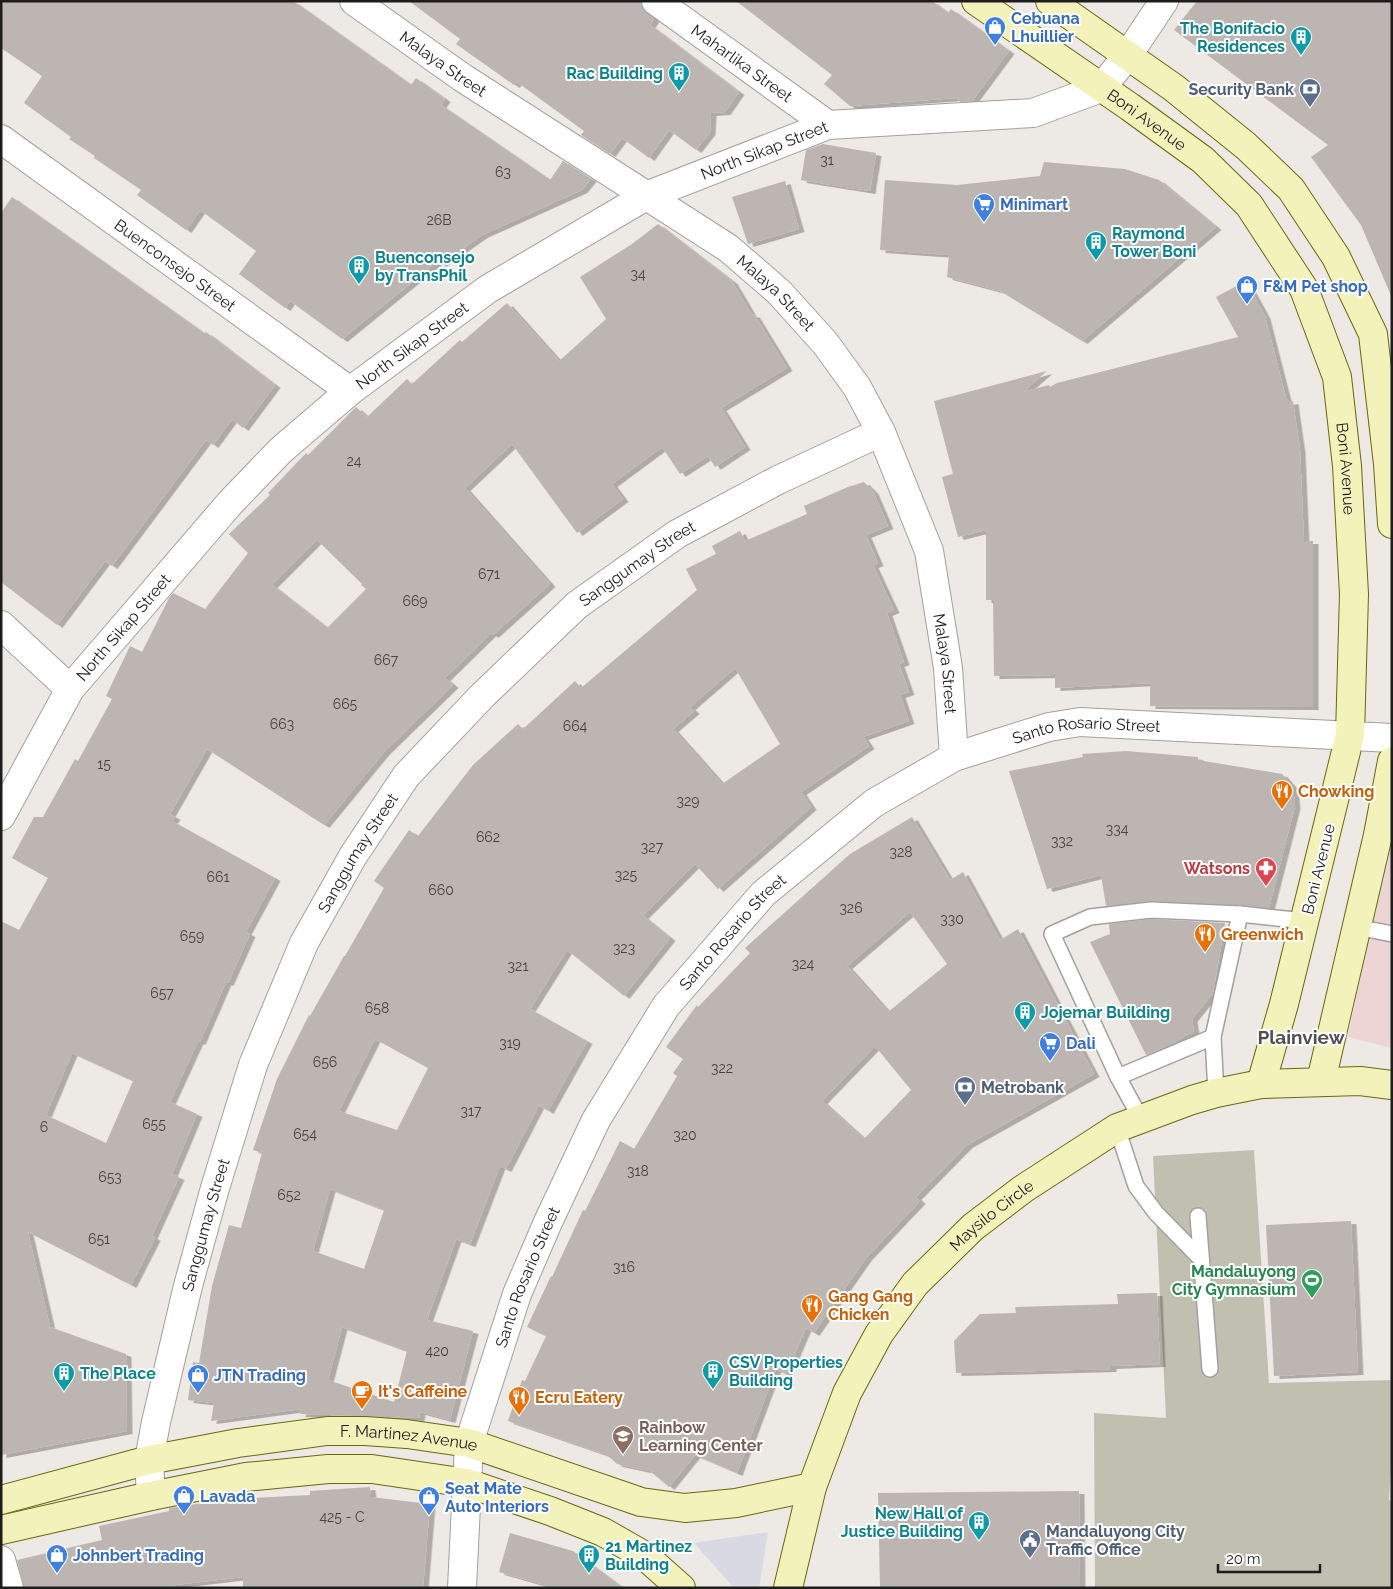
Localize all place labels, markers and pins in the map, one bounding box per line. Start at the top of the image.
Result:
place label: Cebuana Lhuillier [1011,9,1080,46]
shop icon: Cebuana Lhuillier [983,15,1007,46]
place label: The Bonifacio Residences [1180,19,1285,56]
building icon: The Bonifacio Residences [1289,25,1313,56]
building icon: Rac Building [667,61,691,92]
place label: Rac Building [566,64,663,83]
bank icon: Security Bank [1298,77,1322,108]
place label: Security Bank [1188,80,1294,99]
supermarket icon: Minimart [972,192,996,223]
place label: Minimart [1000,195,1068,214]
place label: Raymond Tower Boni [1112,224,1196,261]
building icon: Raymond Tower Boni [1084,230,1108,261]
place label: Buenconsejo by TransPhil [375,248,475,285]
building icon: Buenconsejo by TransPhil [347,254,371,285]
shop icon: F&M Pet shop [1235,274,1259,305]
place label: F&M Pet shop [1263,277,1368,296]
restaurant icon: Chowking [1270,779,1294,810]
place label: Chowking [1298,782,1374,801]
pharmacy icon: Watsons [1254,856,1278,887]
place label: Watsons [1184,859,1250,878]
restaurant icon: Greenwich [1193,922,1217,953]
place label: Greenwich [1221,925,1304,944]
building icon: Jojemar Building [1013,1000,1037,1031]
place label: Jojemar Building [1041,1003,1170,1022]
supermarket icon: Dali [1038,1031,1062,1062]
place label: Dali [1066,1034,1096,1053]
bank icon: Metrobank [953,1075,977,1106]
place label: Metrobank [981,1078,1064,1097]
place label: Mandaluyong City Gymnasium [1172,1262,1296,1299]
sports icon: Mandaluyong City Gymnasium [1300,1268,1324,1299]
place label: Gang Gang Chicken [828,1287,913,1324]
restaurant icon: Gang Gang Chicken [800,1293,824,1324]
place label: CSV Properties Building [729,1353,843,1390]
building icon: CSV Properties Building [701,1359,725,1390]
building icon: The Place [52,1361,76,1392]
shop icon: JTN Trading [186,1363,210,1394]
place label: The Place [80,1364,156,1383]
place label: JTN Trading [214,1366,306,1385]
cafe icon: It's Caffeine [350,1379,374,1410]
place label: It's Caffeine [378,1382,468,1401]
restaurant icon: Ecru Eatery [507,1385,531,1416]
place label: Ecru Eatery [535,1388,623,1407]
place label: Rainbow Learning Center [639,1418,763,1455]
school or university icon: Rainbow Learning Center [611,1424,635,1455]
place label: Seat Mate Auto Interiors [445,1479,549,1516]
shop icon: Lavada [172,1484,196,1515]
shop icon: Seat Mate Auto Interiors [417,1485,441,1516]
place label: Lavada [200,1487,256,1506]
place label: New Hall of Justice Building [841,1504,964,1541]
building icon: New Hall of Justice Building [967,1510,991,1541]
place label: Mandaluyong City Traffic Office [1046,1522,1185,1559]
public building icon: Mandaluyong City Traffic Office [1018,1528,1042,1559]
place label: 21 Martinez Building [605,1537,692,1574]
shop icon: Johnbert Trading [45,1543,69,1574]
building icon: 21 Martinez Building [577,1543,601,1574]
place label: Johnbert Trading [73,1546,204,1565]

